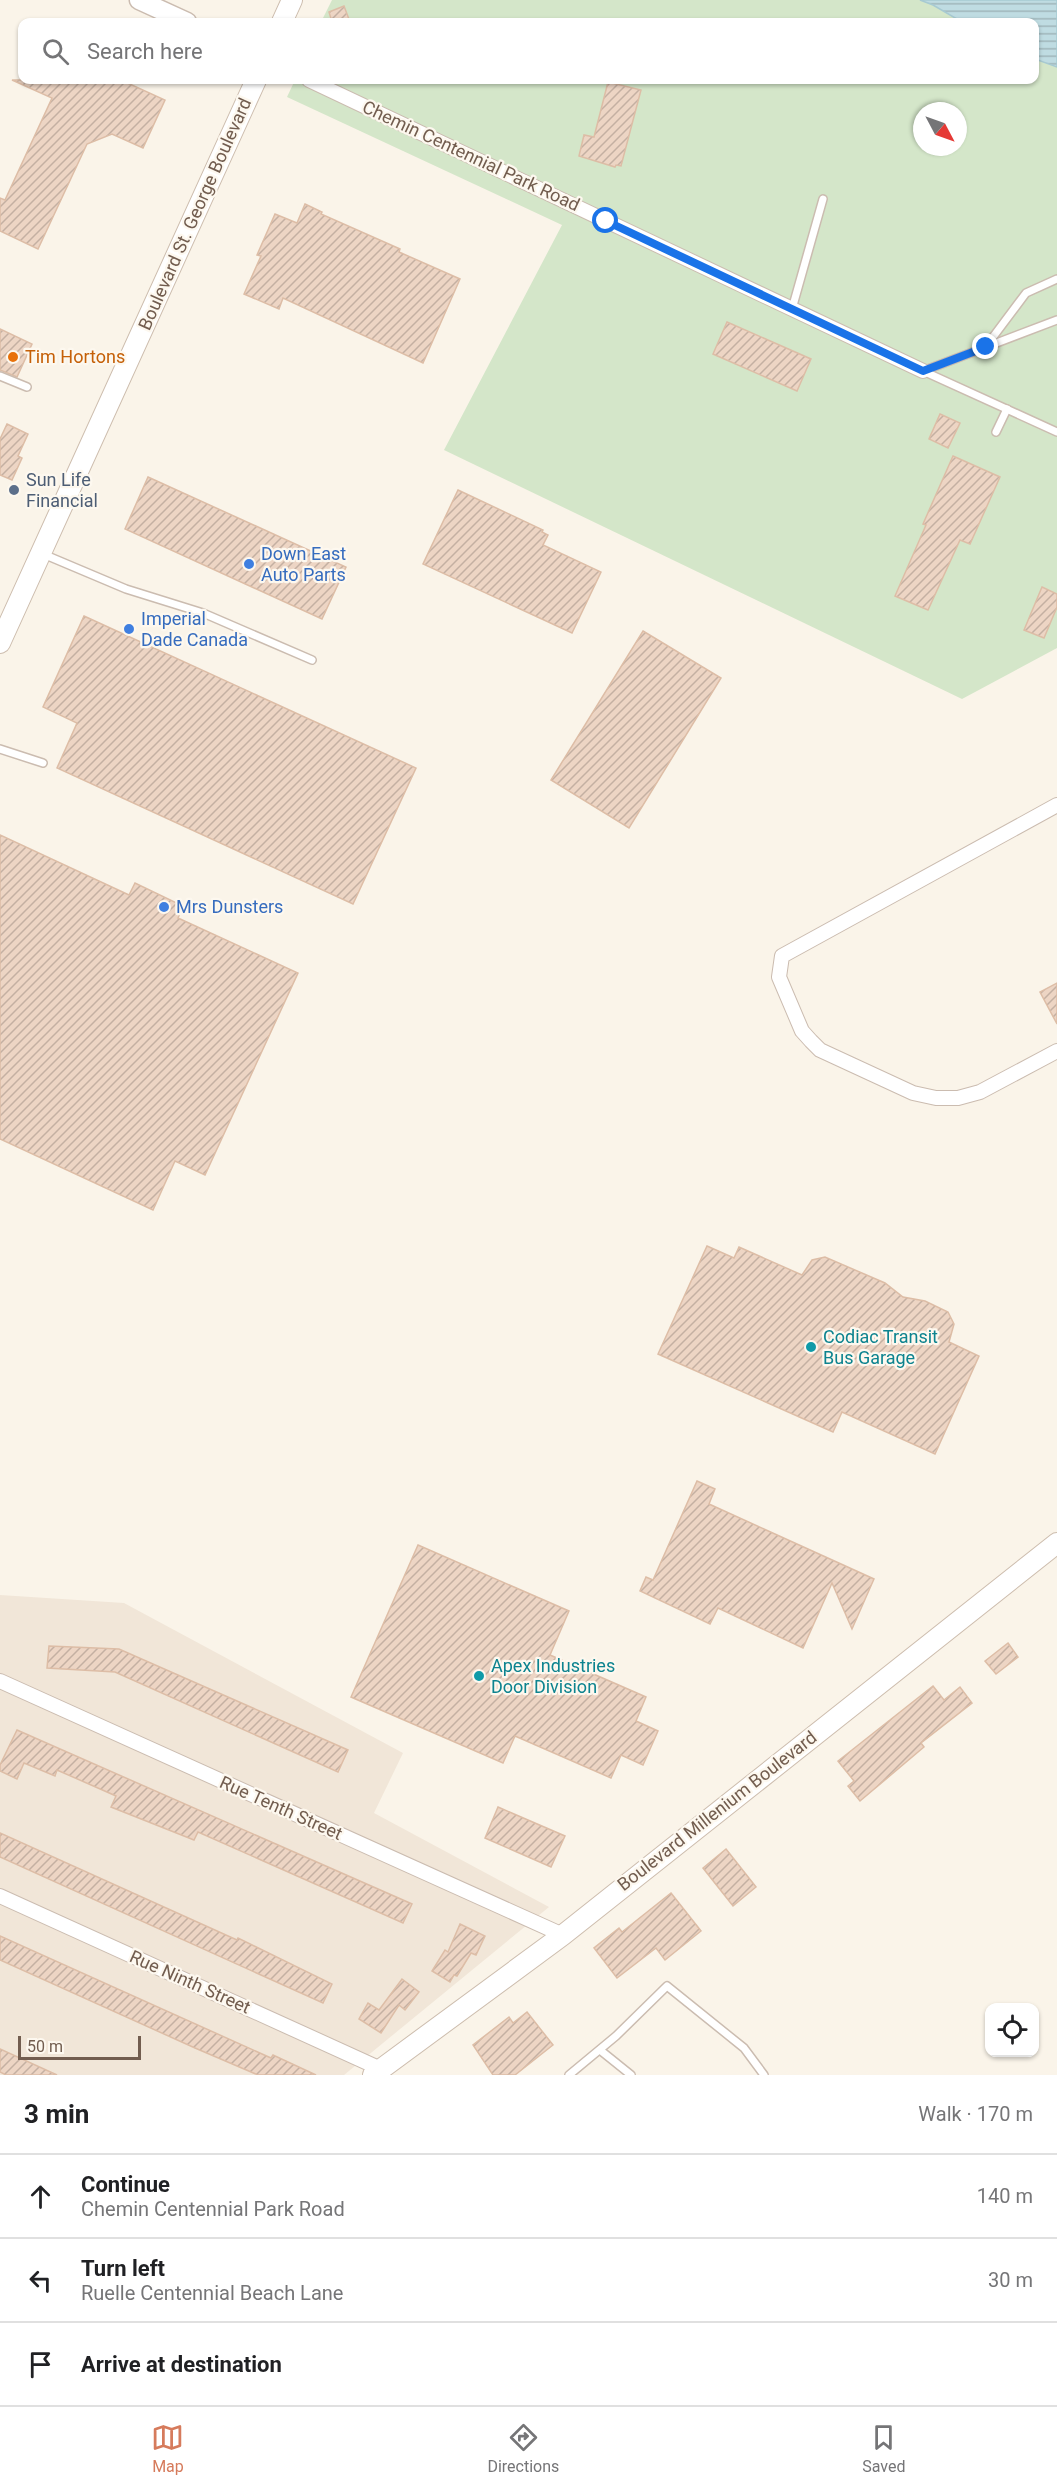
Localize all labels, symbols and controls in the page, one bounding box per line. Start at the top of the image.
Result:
search box [18,18,1039,84]
icon: search [39,35,72,68]
text: Search here [87,39,203,64]
street label: Boulevard St. George Boulevard [134,95,255,333]
street label: Chemin Centennial Park Road [359,96,583,215]
north arrow [913,102,967,156]
route start [592,207,618,233]
route end [972,333,998,359]
place label: Tim Hortons [25,346,125,367]
marker: Tim Hortons [6,350,20,364]
place label: Sun Life Financial [26,469,98,511]
marker: Sun Life Financial [7,483,21,497]
place label: Down East Auto Parts [261,543,346,585]
marker: Down East Auto Parts [242,557,256,571]
place label: Imperial Dade Canada [141,608,248,650]
marker: Imperial Dade Canada [122,622,136,636]
place label: Mrs Dunsters [176,896,283,917]
marker: Mrs Dunsters [157,900,171,914]
place label: Codiac Transit Bus Garage [823,1326,938,1368]
marker: Codiac Transit Bus Garage [804,1340,818,1354]
place label: Apex Industries Door Division [491,1655,615,1697]
marker: Apex Industries Door Division [472,1669,486,1683]
street label: Boulevard Millenium Boulevard [613,1726,820,1895]
street label: Rue Tenth Street [217,1771,346,1844]
street label: Rue Ninth Street [127,1946,254,2018]
map controls [985,2003,1039,2057]
button: locate [985,2003,1039,2057]
scale bar [18,2033,141,2060]
text: 50 m [27,2037,63,2056]
text: 3 min [24,2099,89,2129]
text: Walk · 170 m [918,2102,1033,2126]
text: Continue [81,2172,170,2197]
icon: ahead [24,2180,57,2213]
text: 140 m [977,2184,1033,2208]
text: Chemin Centennial Park Road [81,2197,345,2221]
text: Turn left [81,2256,165,2281]
icon: left [24,2264,57,2297]
text: 30 m [988,2268,1033,2292]
text: Ruelle Centennial Beach Lane [81,2281,343,2305]
icon: arrive [24,2348,57,2381]
text: Arrive at destination [81,2352,282,2377]
tab: Map [151,2421,184,2476]
tab: Directions [487,2421,559,2476]
tab: Saved [862,2421,906,2476]

